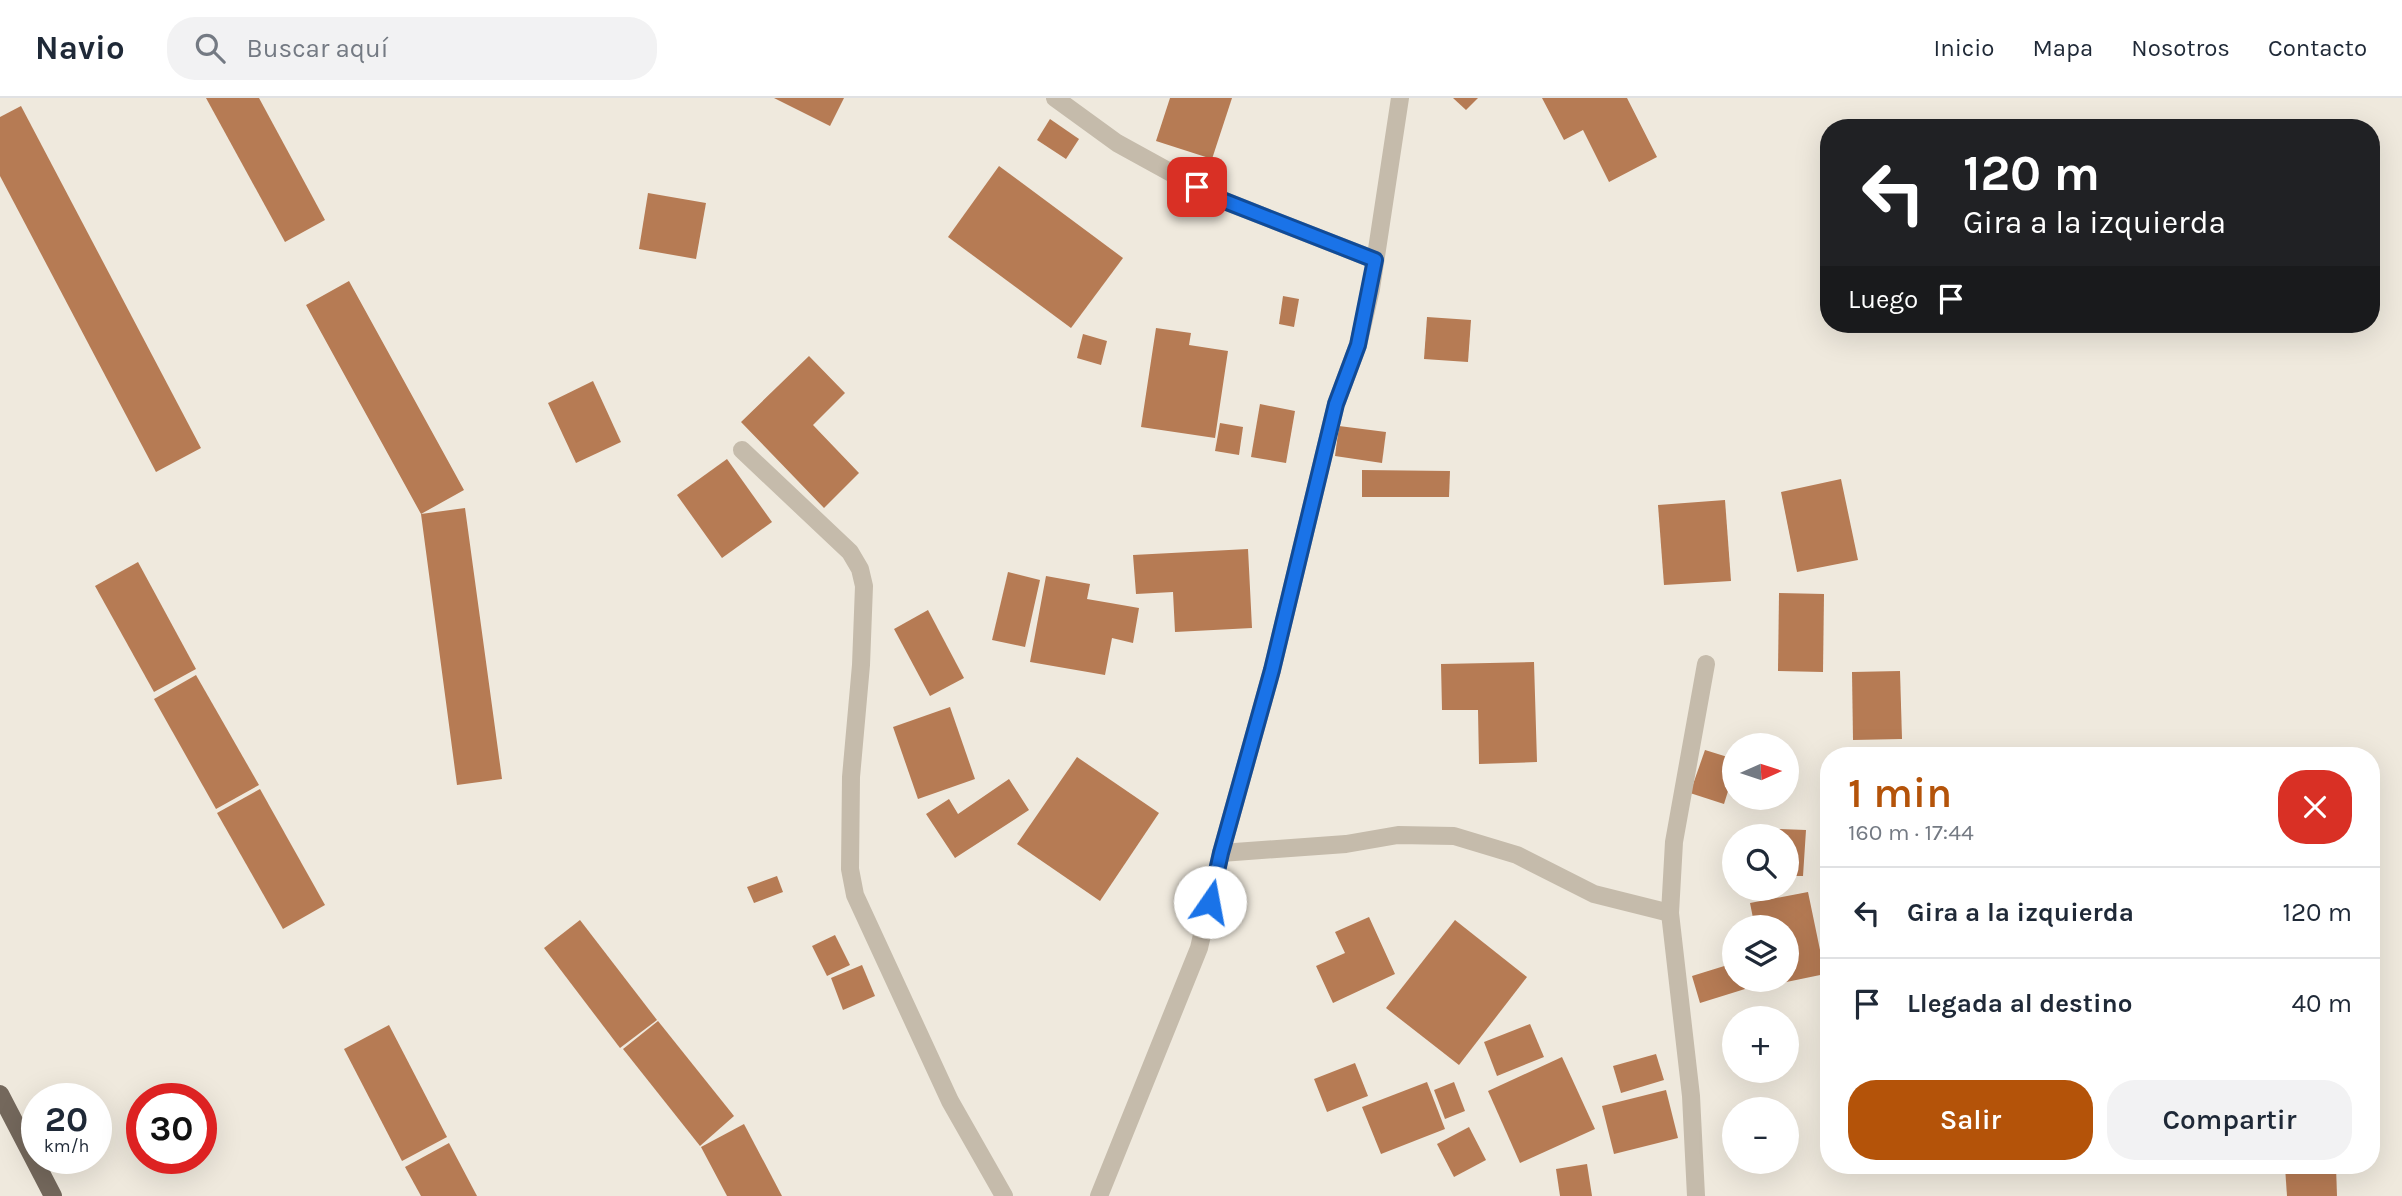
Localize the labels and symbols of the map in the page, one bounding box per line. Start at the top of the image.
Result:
pin [1167,157,1227,217]
north arrow [1722,733,1799,810]
position arrow [1173,865,1247,939]
speed limit sign: 30 [126,1083,217,1174]

